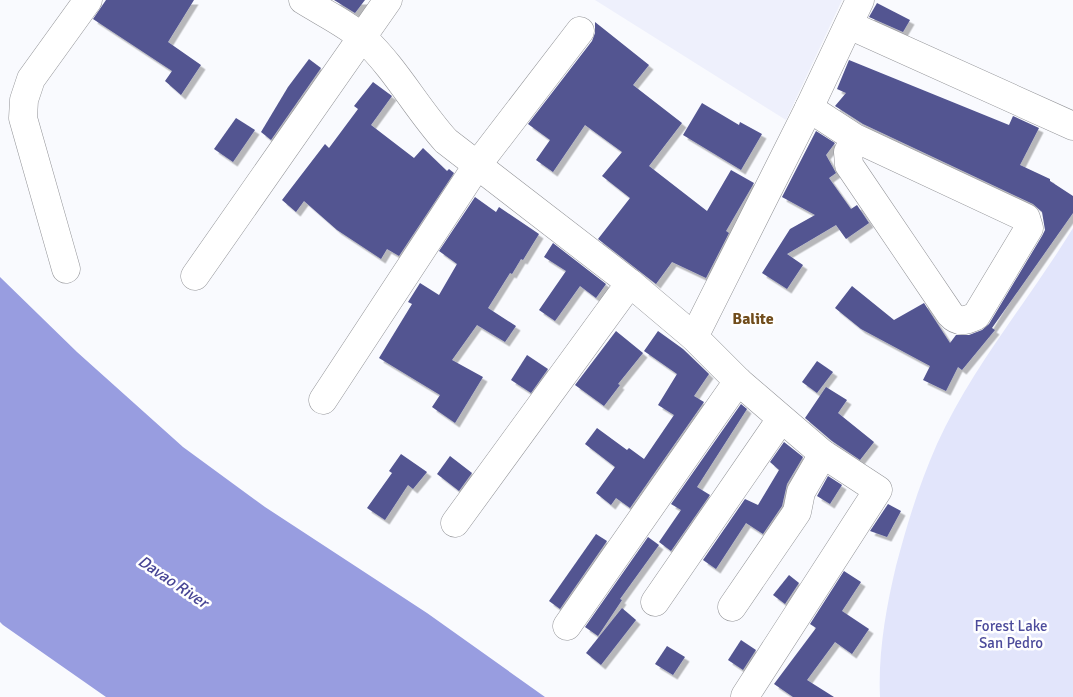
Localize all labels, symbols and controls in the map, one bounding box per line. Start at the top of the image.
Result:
district label: Balite [732,309,774,329]
water label: Davao River [134,551,213,614]
park label: Forest Lake San Pedro [974,617,1048,652]

